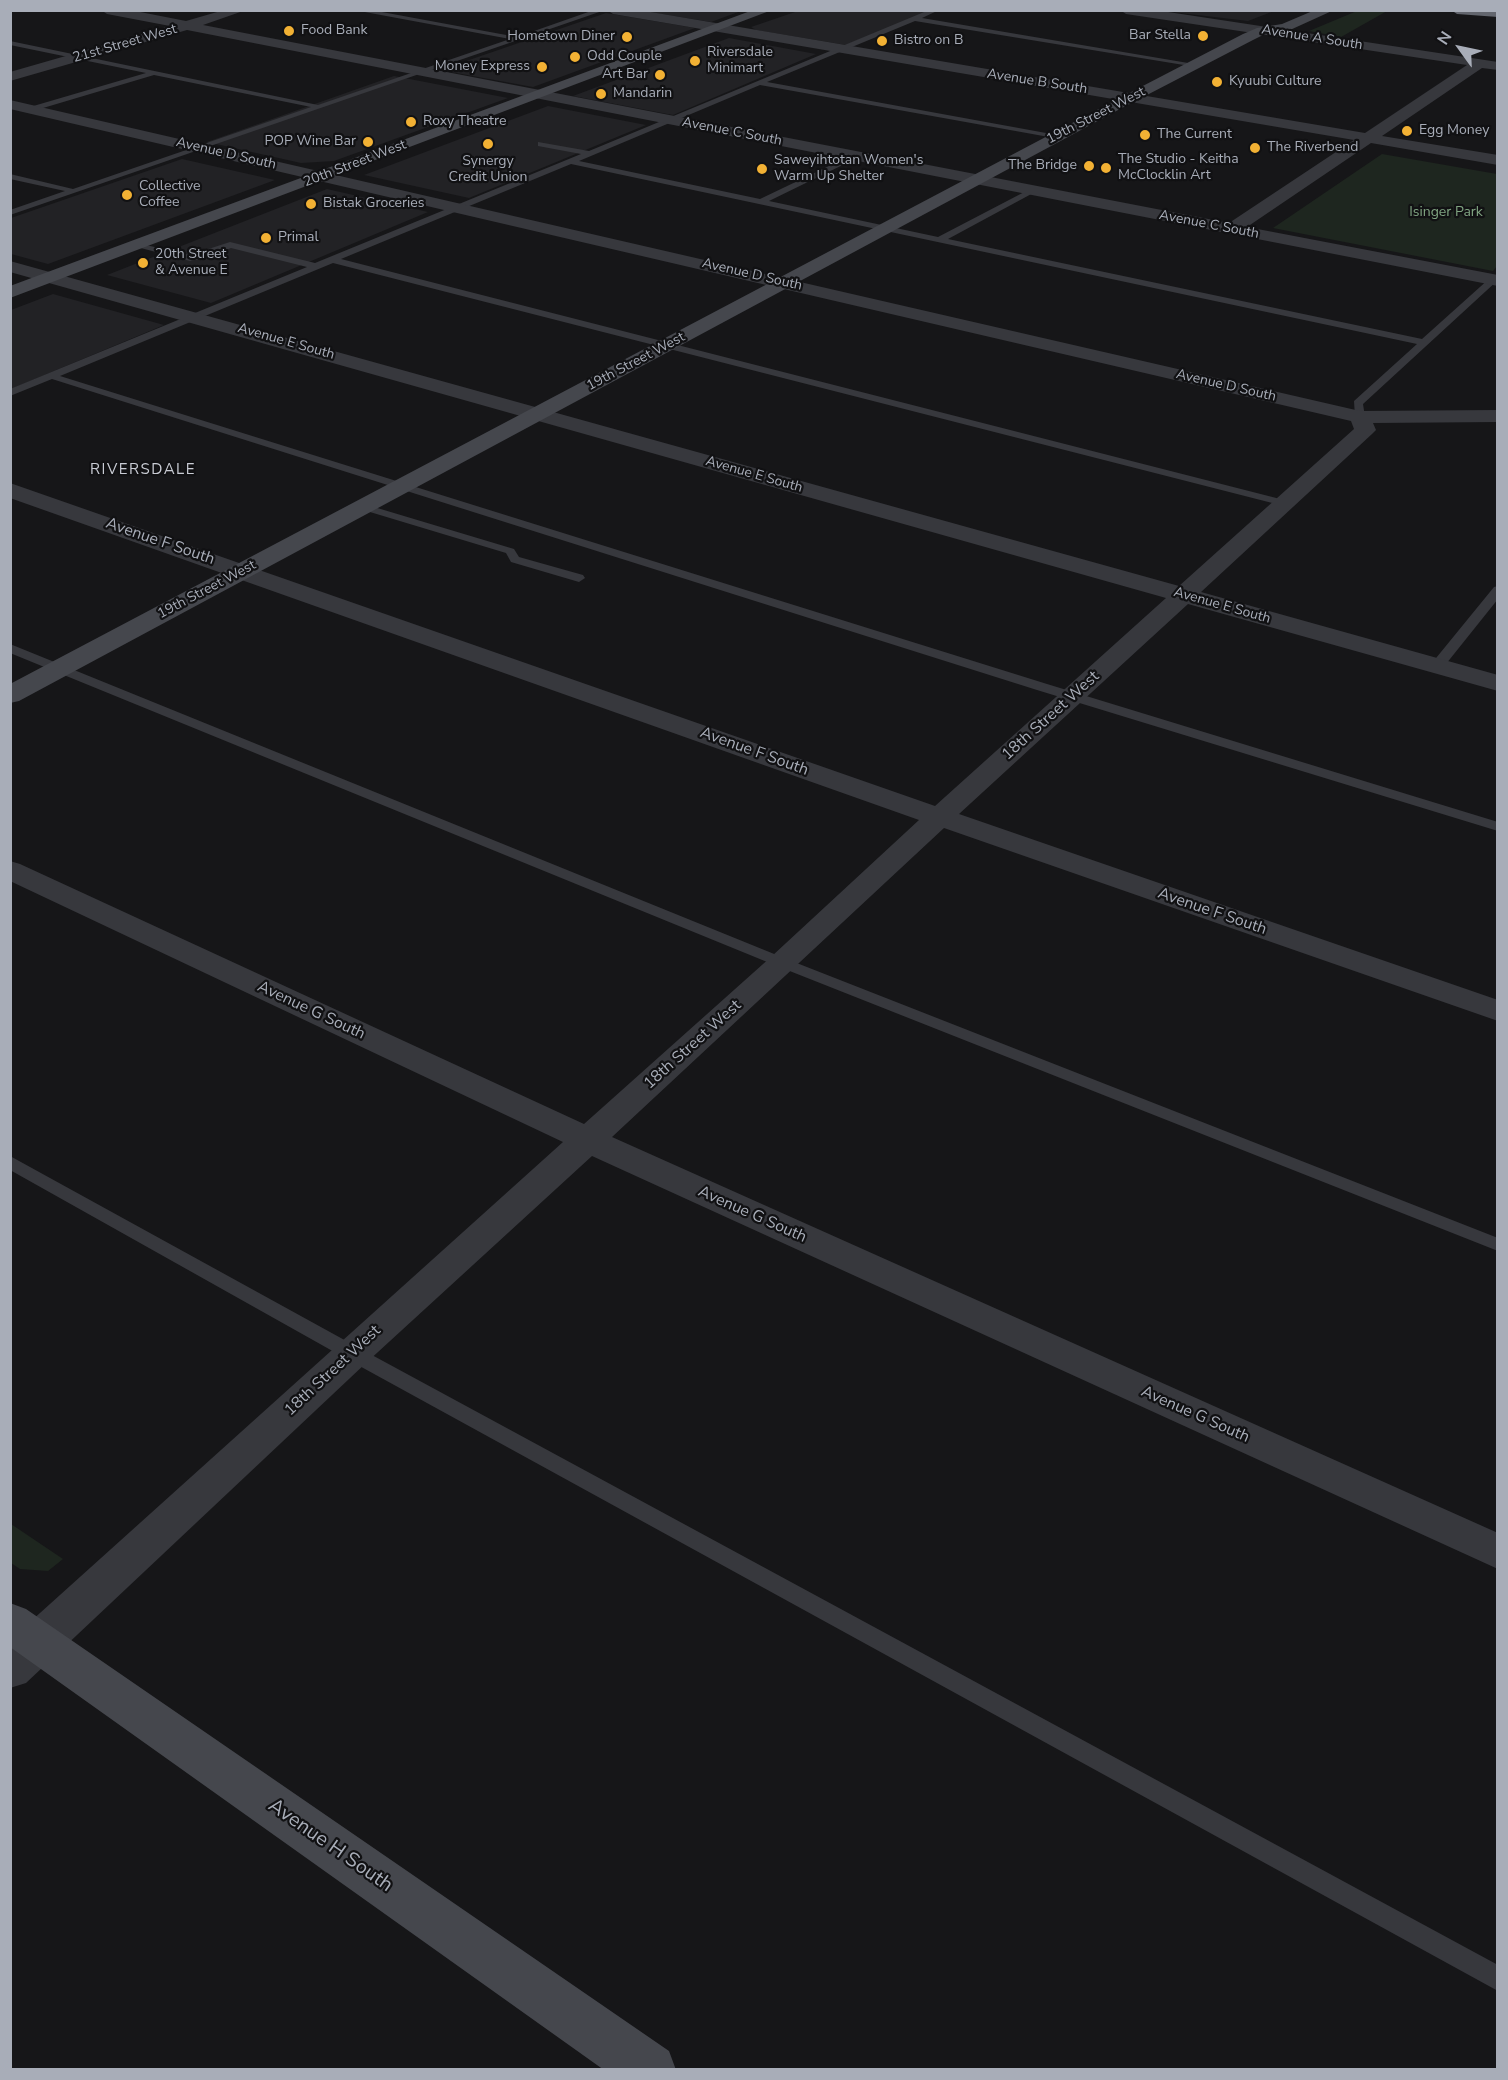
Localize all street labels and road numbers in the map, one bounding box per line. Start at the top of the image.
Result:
street label: 21st Street West [71,21,179,67]
street label: Avenue A South [1260,22,1364,54]
street label: Avenue B South [986,66,1088,98]
street label: 19th Street West [1044,84,1148,148]
street label: Avenue C South [681,114,783,150]
street label: Avenue D South [174,134,278,174]
street label: 20th Street West [301,137,409,191]
street label: Avenue C South [1158,207,1260,243]
street label: Avenue D South [700,255,804,295]
street label: Avenue E South [236,320,336,364]
street label: 19th Street West [584,329,688,395]
street label: Avenue D South [1174,366,1278,406]
street label: Avenue E South [704,453,804,497]
street label: Avenue F South [103,514,217,570]
street label: 19th Street West [155,557,259,623]
street label: Avenue E South [1172,584,1272,628]
street label: 18th Street West [998,667,1104,765]
street label: Avenue F South [697,724,811,780]
street label: Avenue F South [1155,884,1269,940]
street label: Avenue G South [254,978,368,1044]
street label: 18th Street West [640,996,746,1094]
street label: Avenue G South [695,1182,809,1248]
street label: 18th Street West [281,1322,385,1420]
street label: Avenue G South [1138,1382,1252,1448]
street label: Avenue H South [263,1794,397,1898]

